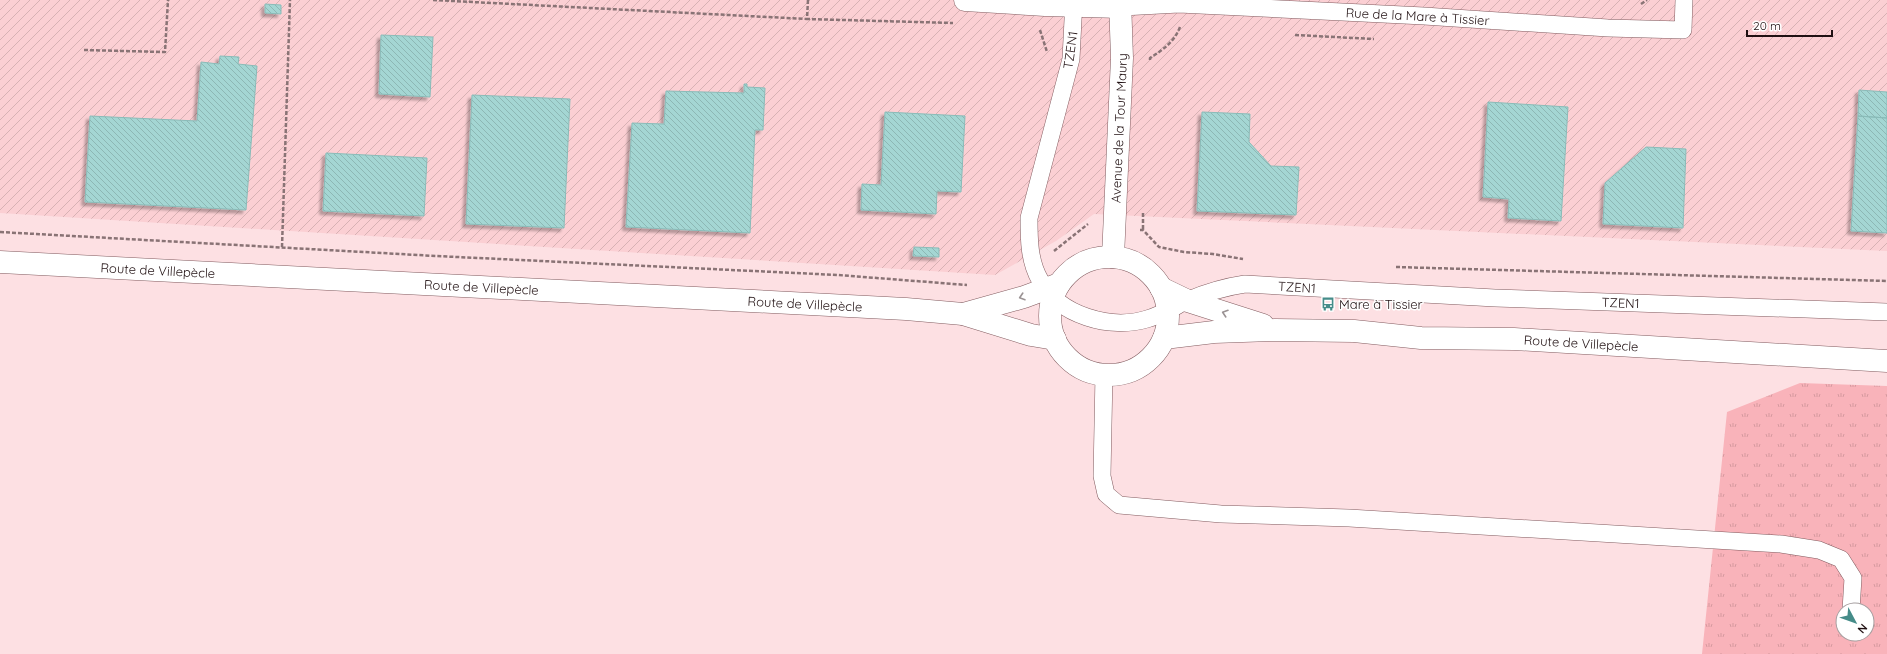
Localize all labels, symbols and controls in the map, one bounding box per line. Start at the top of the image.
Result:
street label: Rue de la Mare à Tissier [1345,4,1490,28]
scale bar [1747,12,1832,38]
text: 20 m [1753,18,1781,33]
street label: TZEN1 [1059,30,1081,70]
street label: Avenue de la Tour Maury [1107,53,1130,203]
street label: Route de Villepècle [100,259,216,281]
street label: Route de Villepècle [424,276,539,298]
street label: TZEN1 [1278,278,1316,296]
one-way arrow [1019,292,1026,301]
street label: Route de Villepècle [747,293,863,315]
street label: TZEN1 [1601,294,1640,311]
bus stop icon: Mare à Tissier [1320,296,1336,312]
place label: Mare à Tissier [1339,296,1423,312]
one-way arrow [1221,309,1228,318]
street label: Route de Villepècle [1523,332,1639,354]
north arrow [1835,602,1875,642]
text: N [1855,621,1870,636]

